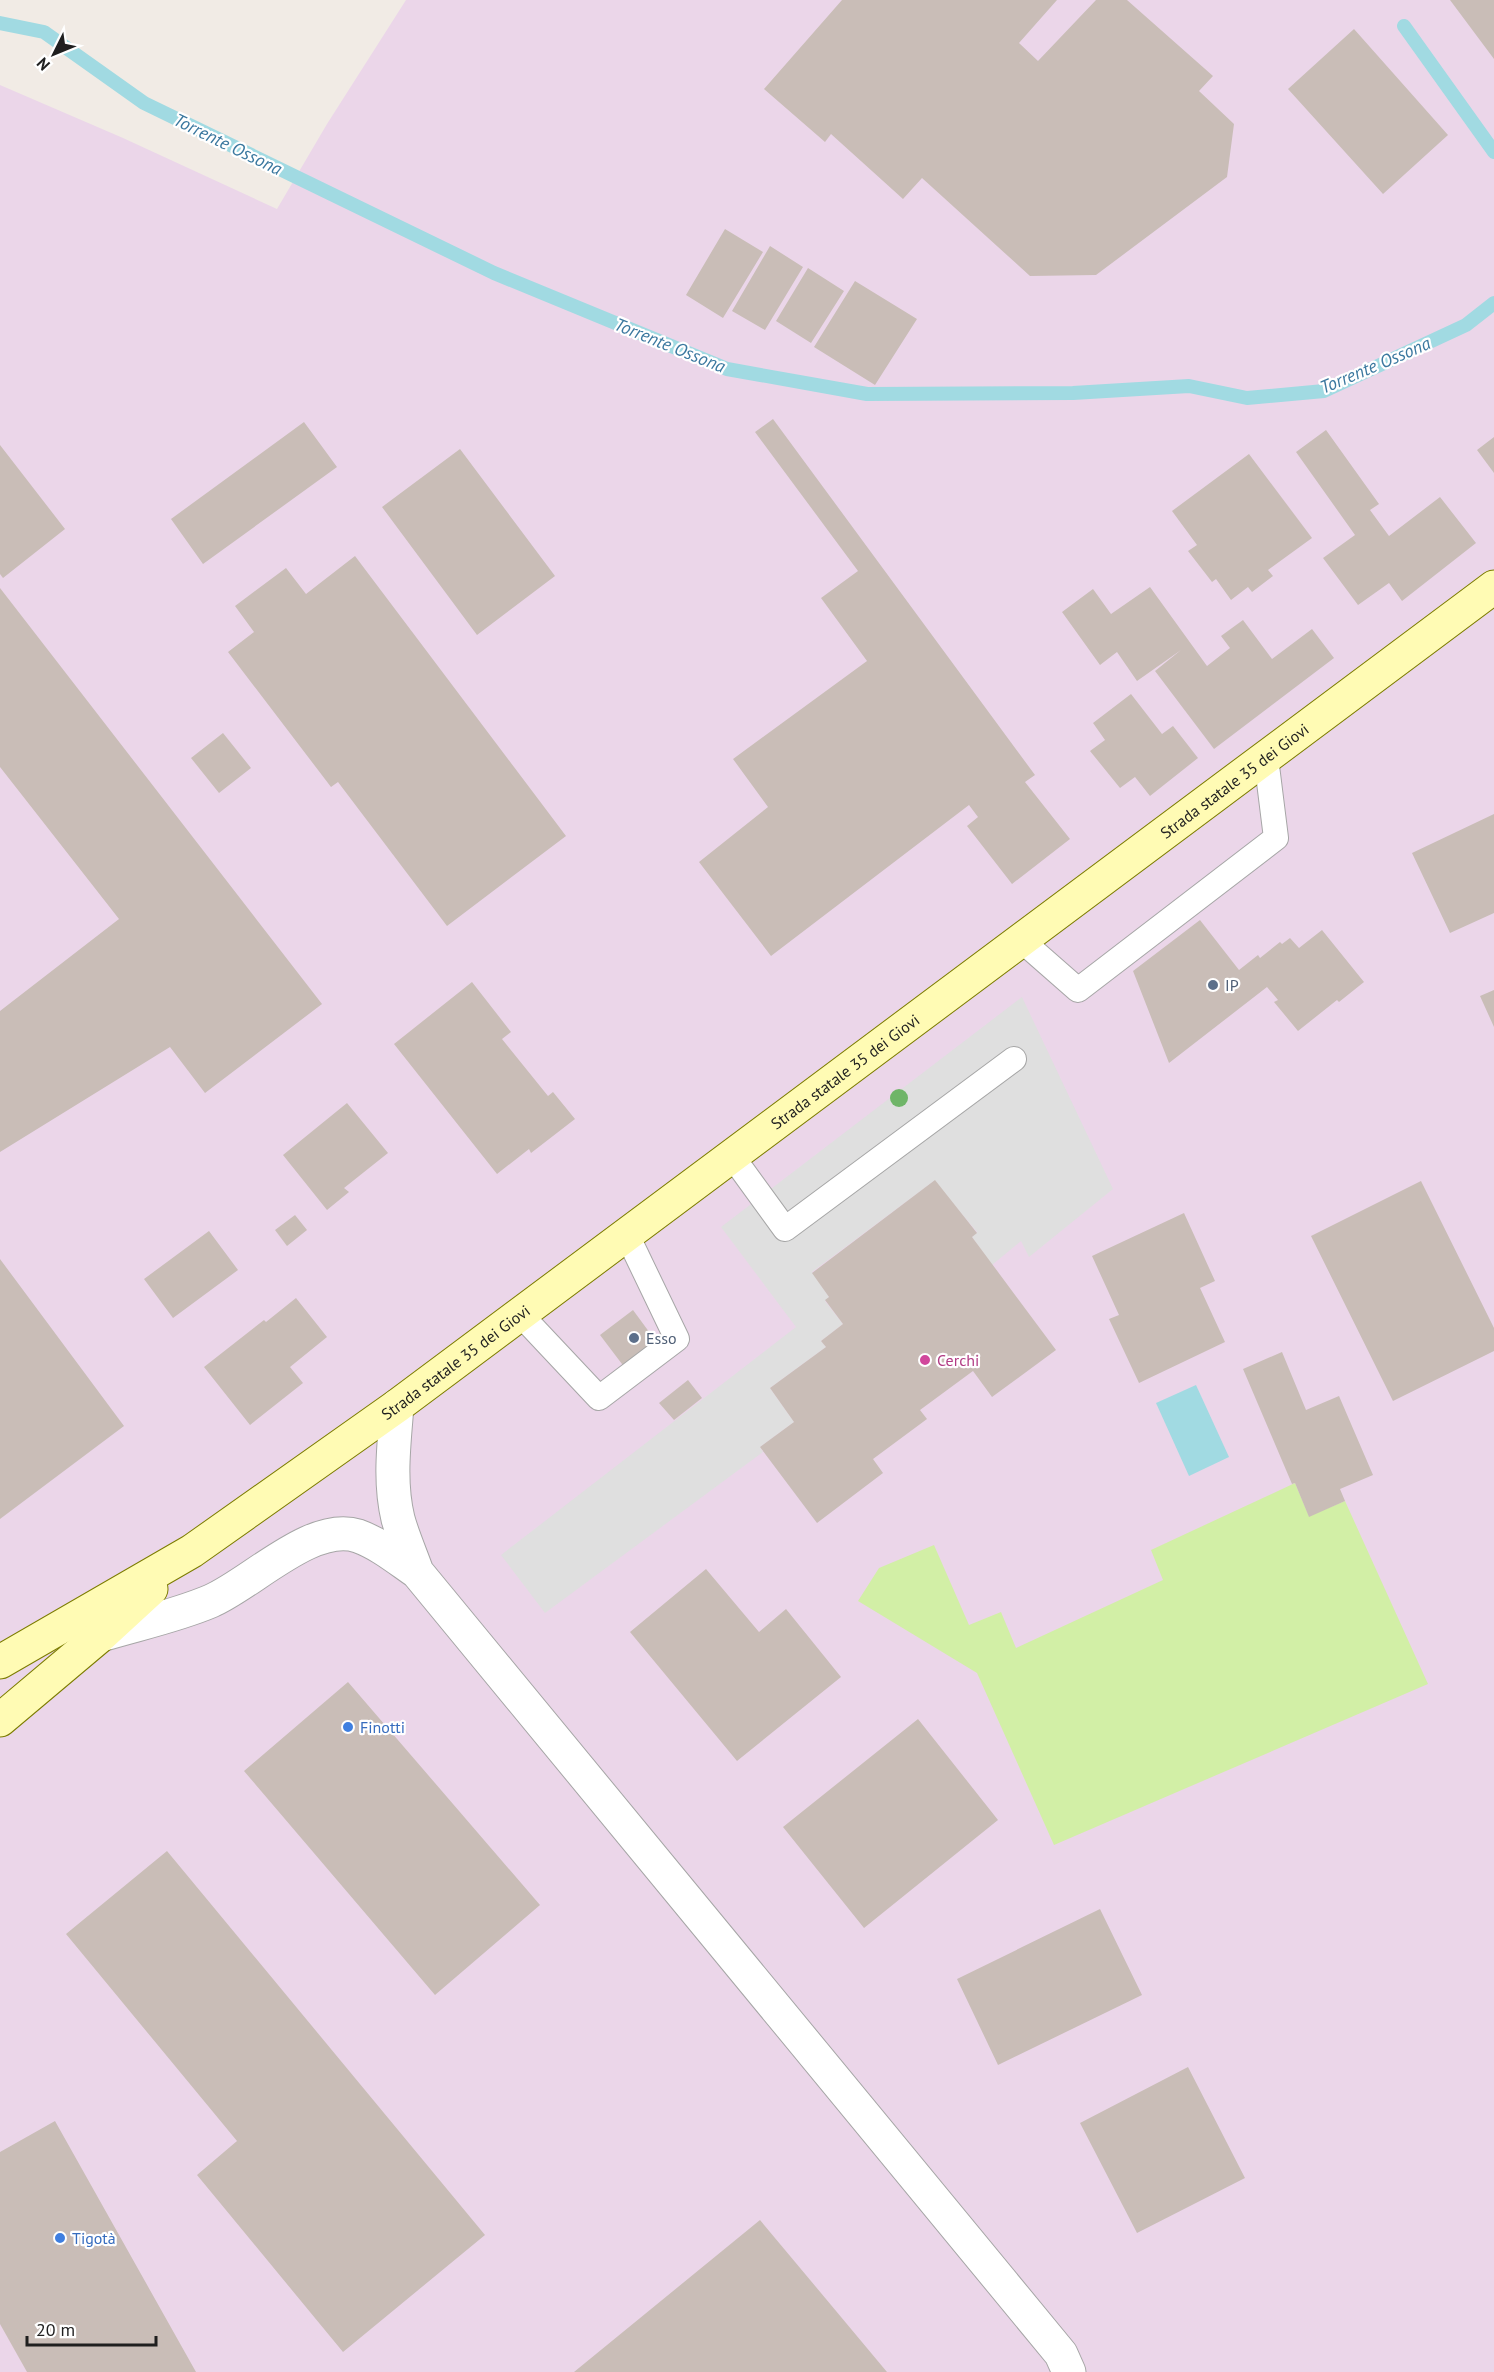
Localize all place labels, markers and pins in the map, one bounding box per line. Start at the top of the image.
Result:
place label: IP [1225,975,1239,995]
marker: IP [1206,978,1220,992]
place label: Esso [646,1328,677,1348]
marker: Esso [627,1331,641,1345]
place label: Cerchi [937,1350,979,1370]
marker: Cerchi [918,1353,932,1367]
place label: Finotti [360,1717,405,1737]
marker: Finotti [341,1720,355,1734]
place label: Tigotà [72,2228,116,2248]
marker: Tigotà [53,2231,67,2245]

